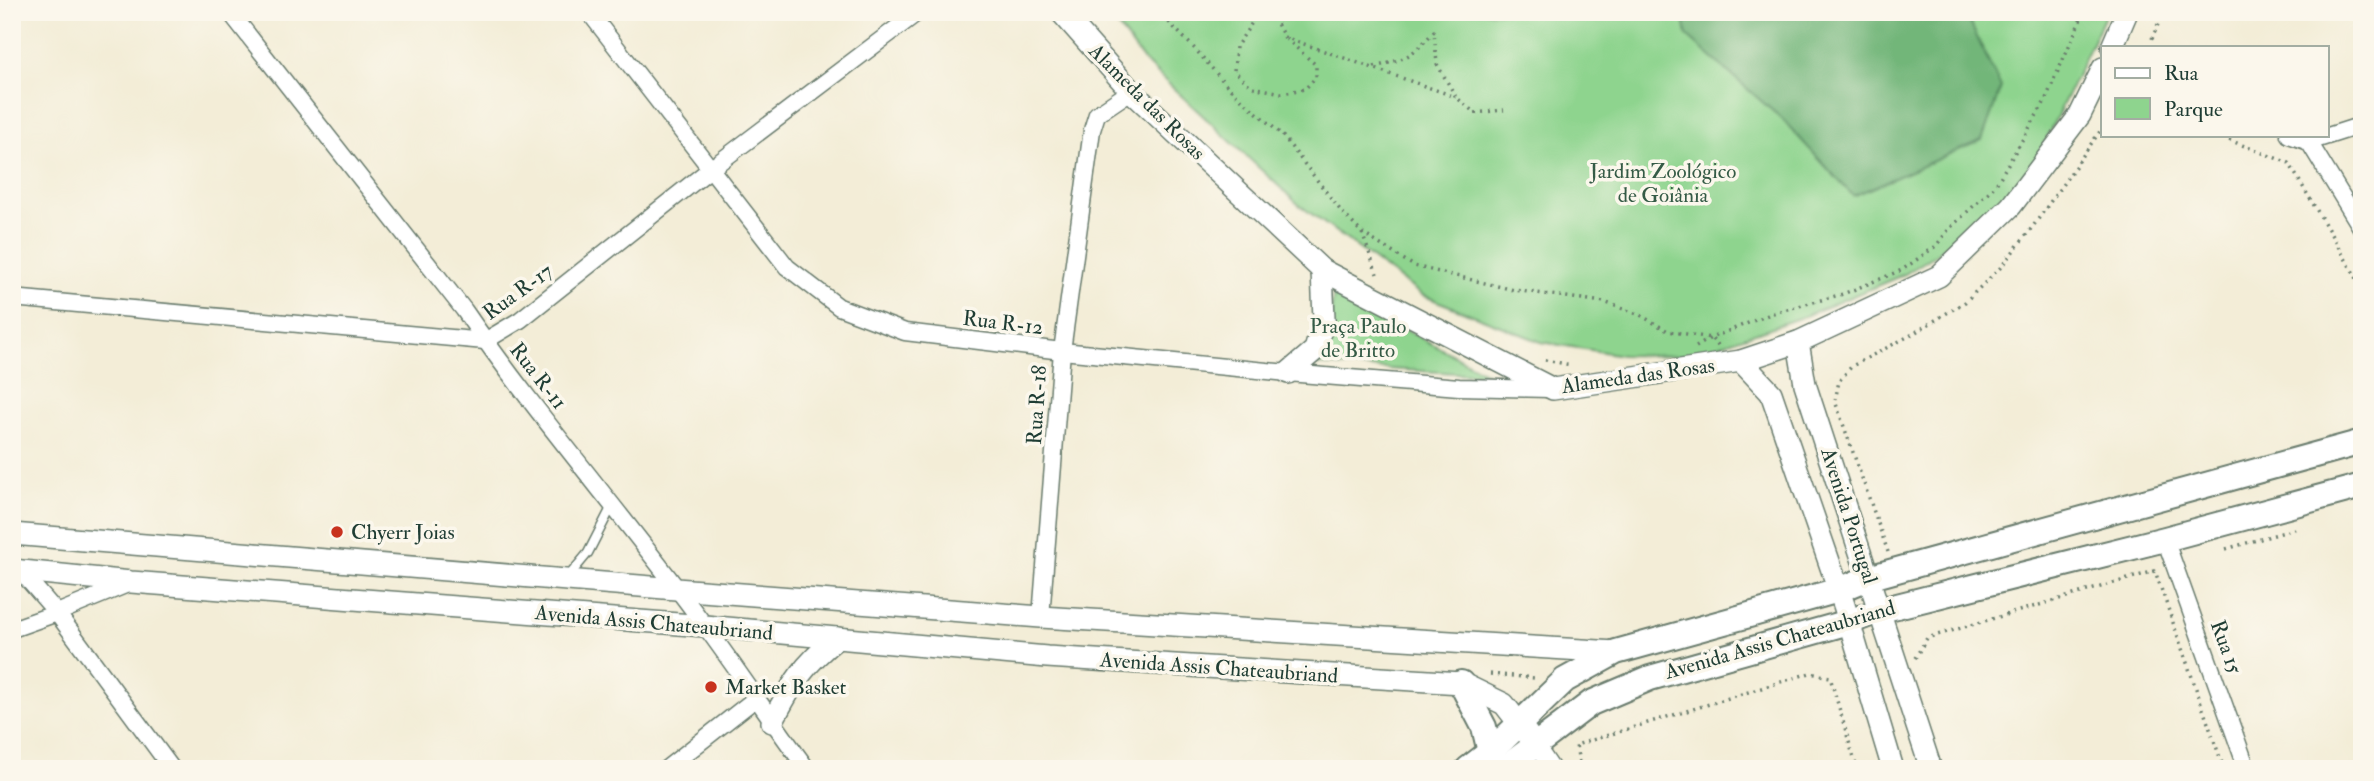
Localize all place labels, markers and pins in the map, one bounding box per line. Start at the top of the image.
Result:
place label: Chyerr Joias [351,519,455,546]
marker: Chyerr Joias [329,524,345,540]
place label: Market Basket [725,674,846,701]
marker: Market Basket [703,679,719,695]

